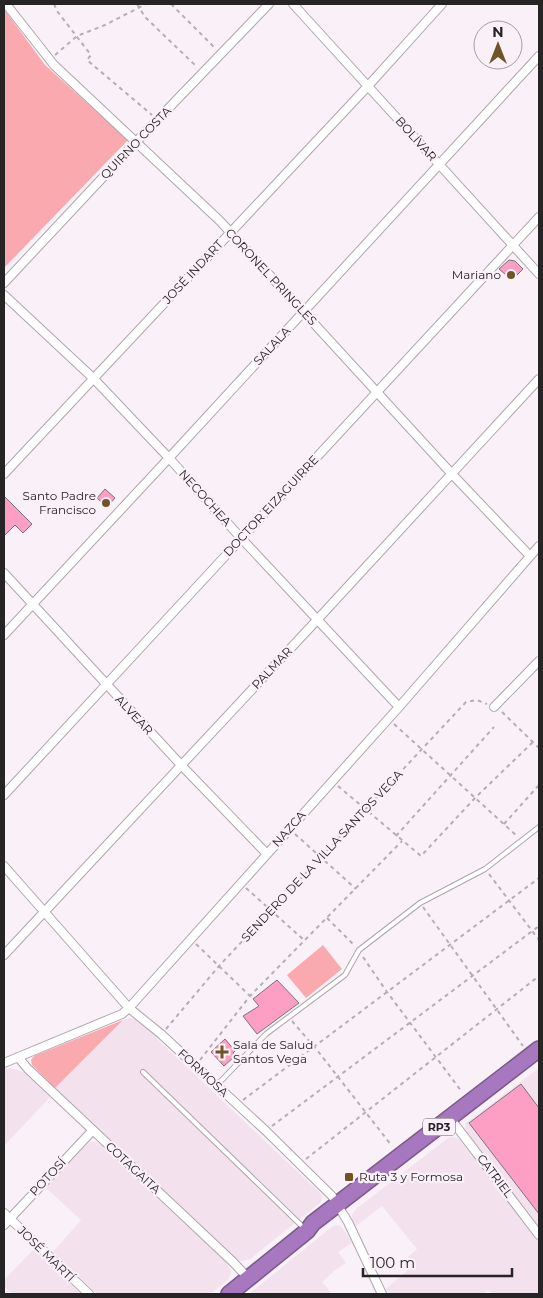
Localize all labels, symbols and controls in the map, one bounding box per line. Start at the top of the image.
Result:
north arrow [473,20,523,70]
text: N [492,23,504,41]
street label: QUIRNO COSTA [97,103,174,182]
street label: BOLÍVAR [392,113,441,164]
street label: CORONEL PRINGLES [223,225,320,328]
street label: JOSÉ INDART [159,237,226,307]
place label: Mariano [452,267,501,282]
marker: Mariano [505,269,517,281]
street label: SALALA [250,323,294,368]
street label: DOCTOR EIZAGUIRRE [220,452,321,559]
street label: NECOCHEA [176,466,235,529]
place label: Santo Padre Francisco [23,488,96,517]
marker: Santo Padre Francisco [100,497,112,509]
street label: PALMAR [248,643,295,692]
street label: ALVEAR [112,692,157,738]
street label: SENDERO DE LA VILLA SANTOS VEGA [238,766,406,945]
street label: NAZCA [269,807,309,850]
place label: Sala de Salud Santos Vega [233,1037,313,1066]
street label: FORMOSA [175,1045,232,1100]
marker: Sala de Salud Santos Vega [215,1045,229,1059]
road number: RP3 [423,1118,455,1136]
street label: COTAGAITA [103,1138,164,1197]
street label: CATRIEL [474,1151,517,1200]
street label: POTOSÍ [26,1154,69,1199]
place label: Ruta 3 y Formosa [359,1169,463,1184]
marker: Ruta 3 y Formosa [343,1171,355,1183]
street label: JOSÉ MARTÍ [14,1222,78,1285]
scale bar [363,1246,512,1278]
text: 100 m [370,1253,415,1272]

